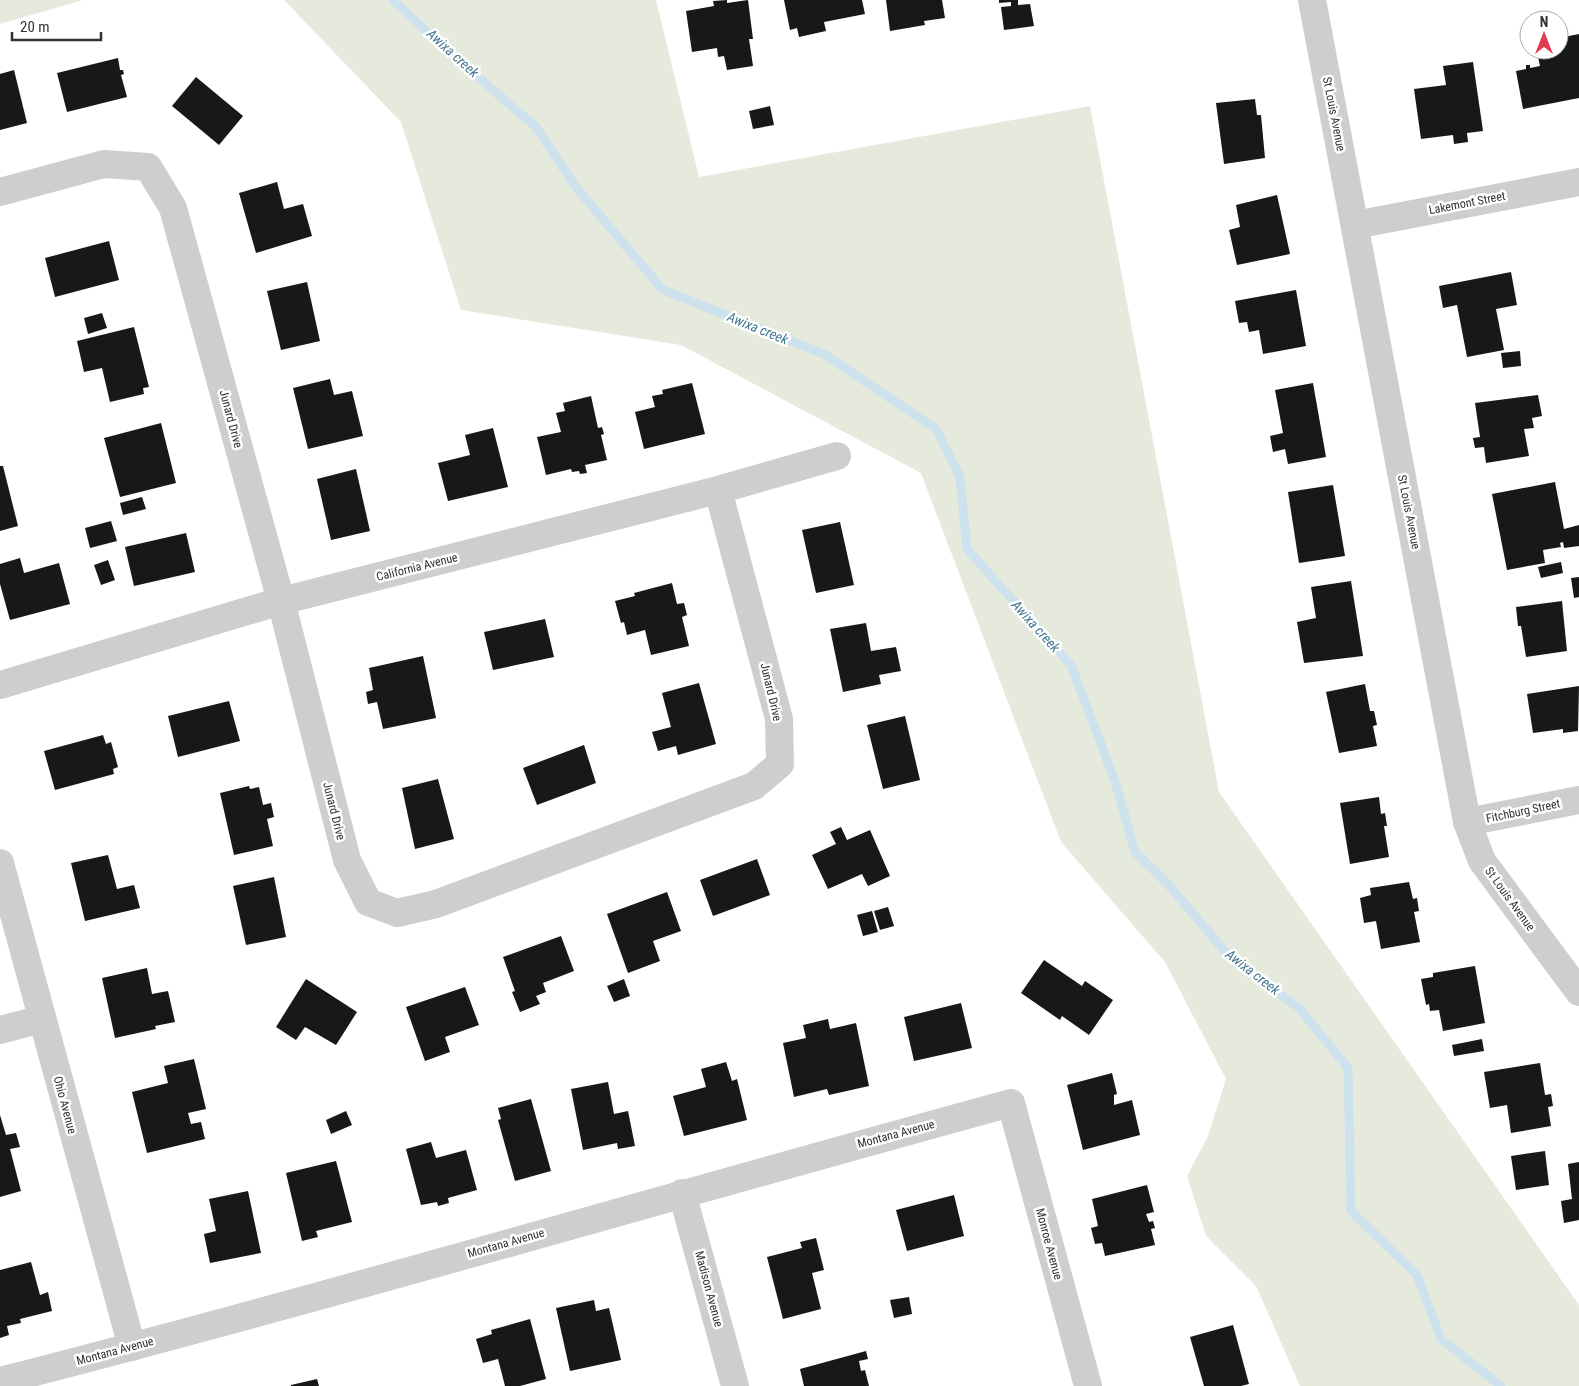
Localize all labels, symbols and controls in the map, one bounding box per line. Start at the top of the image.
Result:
scale bar [12,10,101,42]
north arrow [1519,10,1569,60]
text: N [1540,14,1548,30]
text: 20 m [20,18,50,36]
water label: Awixa creek [423,25,483,81]
street label: St Louis Avenue [1320,76,1348,153]
street label: Lakemont Street [1428,189,1507,217]
water label: Awixa creek [724,308,792,348]
street label: Junard Drive [217,389,246,450]
street label: St Louis Avenue [1395,474,1423,551]
street label: California Avenue [375,550,459,584]
water label: Awixa creek [1008,596,1064,656]
street label: Junard Drive [758,662,785,723]
street label: Junard Drive [320,781,348,842]
street label: Fitchburg Street [1485,796,1562,826]
street label: St Louis Avenue [1482,864,1538,934]
water label: Awixa creek [1222,945,1284,999]
street label: Ohio Avenue [51,1075,80,1136]
street label: Montana Avenue [856,1117,936,1151]
street label: Monroe Avenue [1033,1207,1065,1282]
street label: Montana Avenue [466,1225,546,1261]
street label: Madison Avenue [692,1249,726,1329]
street label: Montana Avenue [75,1334,155,1368]

